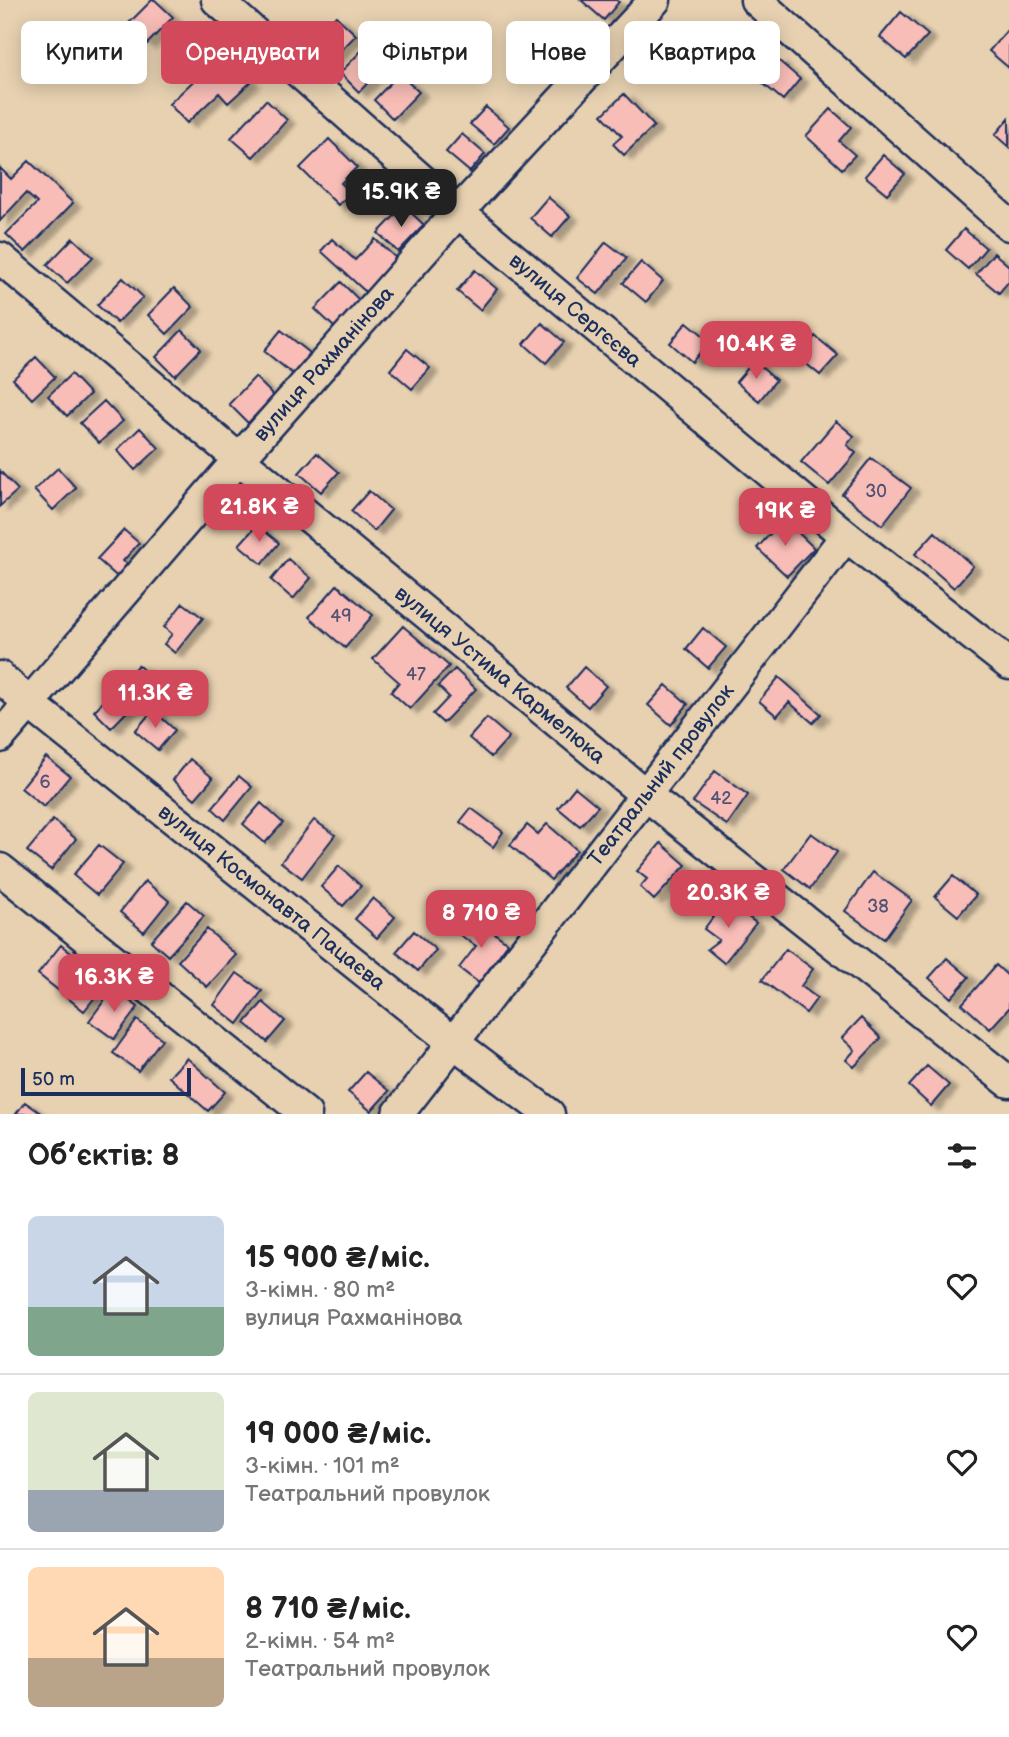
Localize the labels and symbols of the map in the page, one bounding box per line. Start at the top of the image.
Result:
pin: 15.9K ₴ [336,170,466,229]
street label: вулиця Сергєєва [504,248,647,373]
street label: вулиця Рахманінова [248,281,399,446]
pin: 10.4K ₴ [691,322,821,381]
house number: 30 [865,481,887,502]
pin: 21.8K ₴ [194,484,324,544]
pin: 19K ₴ [736,489,834,548]
street label: вулиця Устима Кармелюка [390,580,611,769]
house number: 49 [330,606,352,627]
house number: 47 [406,664,426,685]
pin: 11.3K ₴ [90,670,220,730]
street label: Театральний провулок [582,679,739,871]
house number: 6 [40,772,51,793]
house number: 42 [710,788,732,809]
street label: вулиця Космонавта Пацаєва [153,799,391,996]
pin: 20.3K ₴ [663,870,793,930]
pin: 8 710 ₴ [416,890,546,950]
house number: 38 [867,896,889,917]
pin: 16.3K ₴ [49,954,179,1014]
scale bar [21,1065,191,1097]

